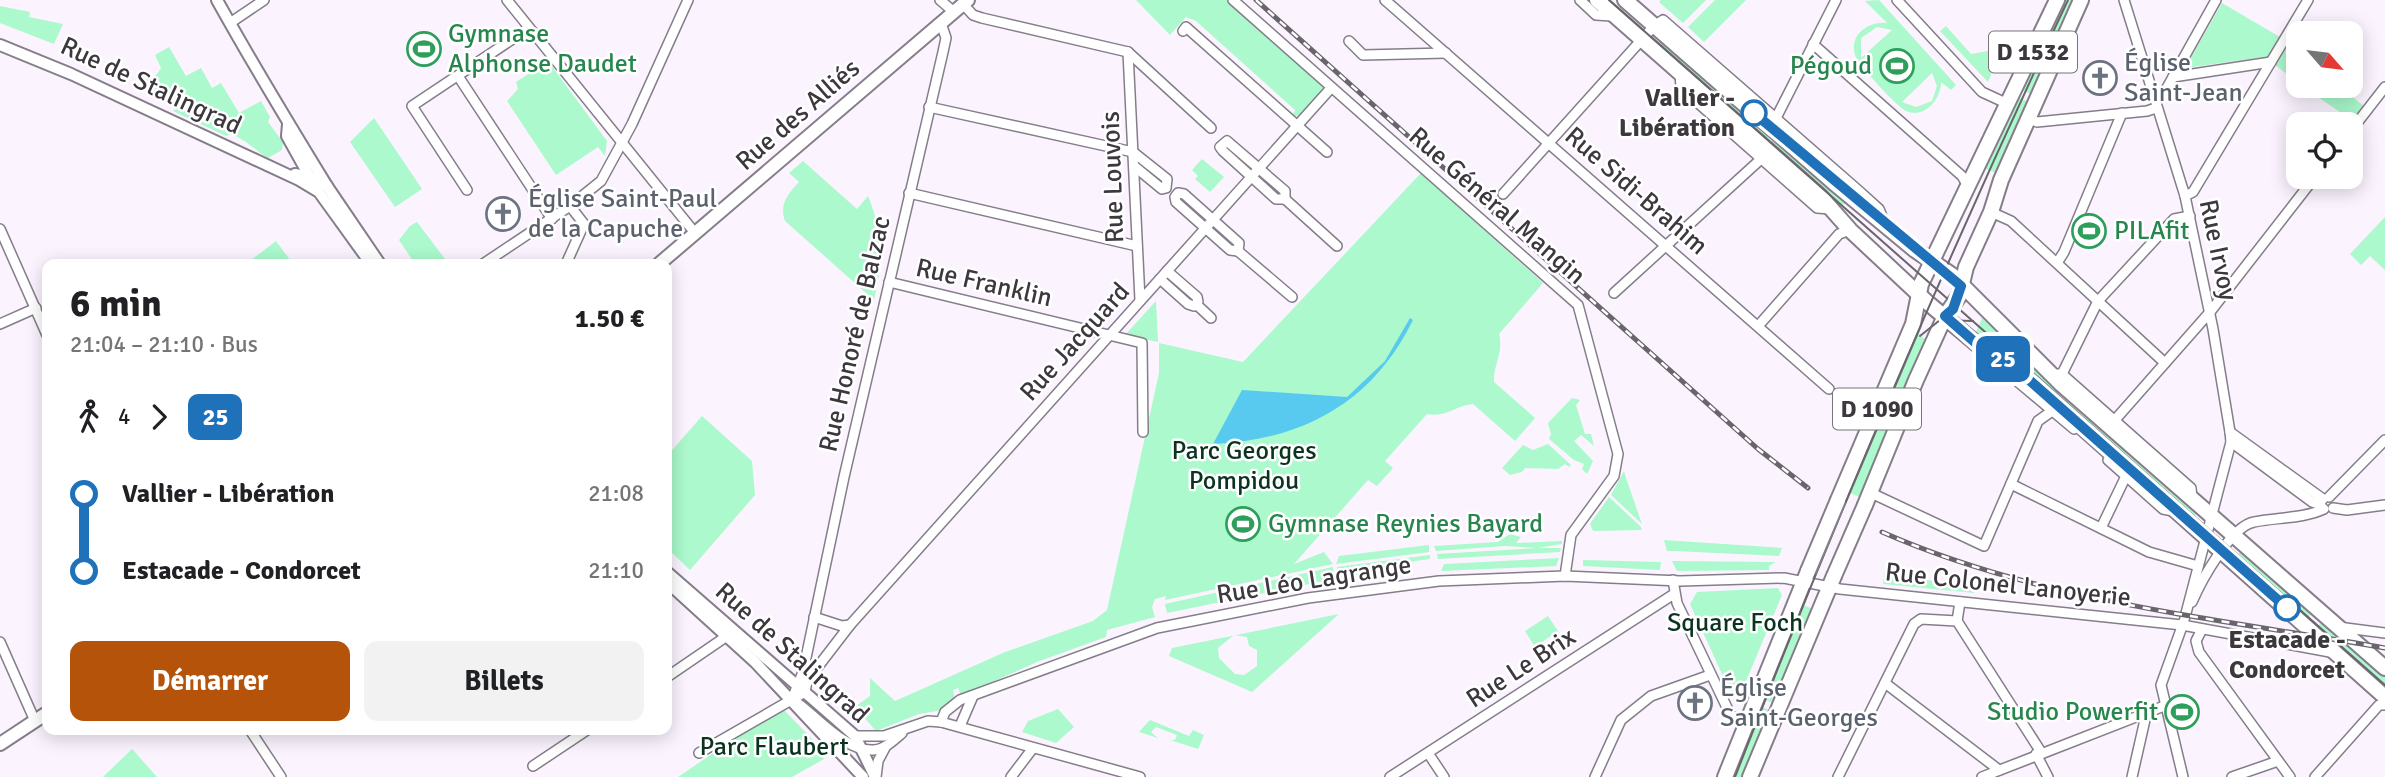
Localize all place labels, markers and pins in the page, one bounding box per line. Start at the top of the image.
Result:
place label: Gymnase Alphonse Daudet [448,18,637,80]
sports icon: Gymnase Alphonse Daudet [405,30,443,68]
sports icon: Pégoud [1878,47,1916,85]
place label: Église Saint-Jean [2124,47,2243,109]
place label: Pégoud [1790,50,1872,82]
church icon: Église Saint-Jean [2081,59,2119,97]
place label: Vallier - Libération [1619,82,1735,144]
marker: Vallier - Libération [1741,100,1767,126]
place label: Église Saint-Paul de la Capuche [528,183,717,245]
church icon: Église Saint-Paul de la Capuche [484,195,522,233]
sports icon: PILAfit [2070,212,2108,250]
place label: PILAfit [2114,215,2189,247]
sports icon: Gymnase Reynies Bayard [1224,505,1262,543]
place label: Gymnase Reynies Bayard [1268,508,1543,540]
marker: Estacade - Condorcet [2274,595,2300,621]
place label: Estacade - Condorcet [2228,624,2346,686]
place label: Église Saint-Georges [1720,672,1878,734]
church icon: Église Saint-Georges [1676,684,1714,722]
sports icon: Studio Powerfit [2163,693,2201,731]
place label: Studio Powerfit [1987,696,2158,728]

